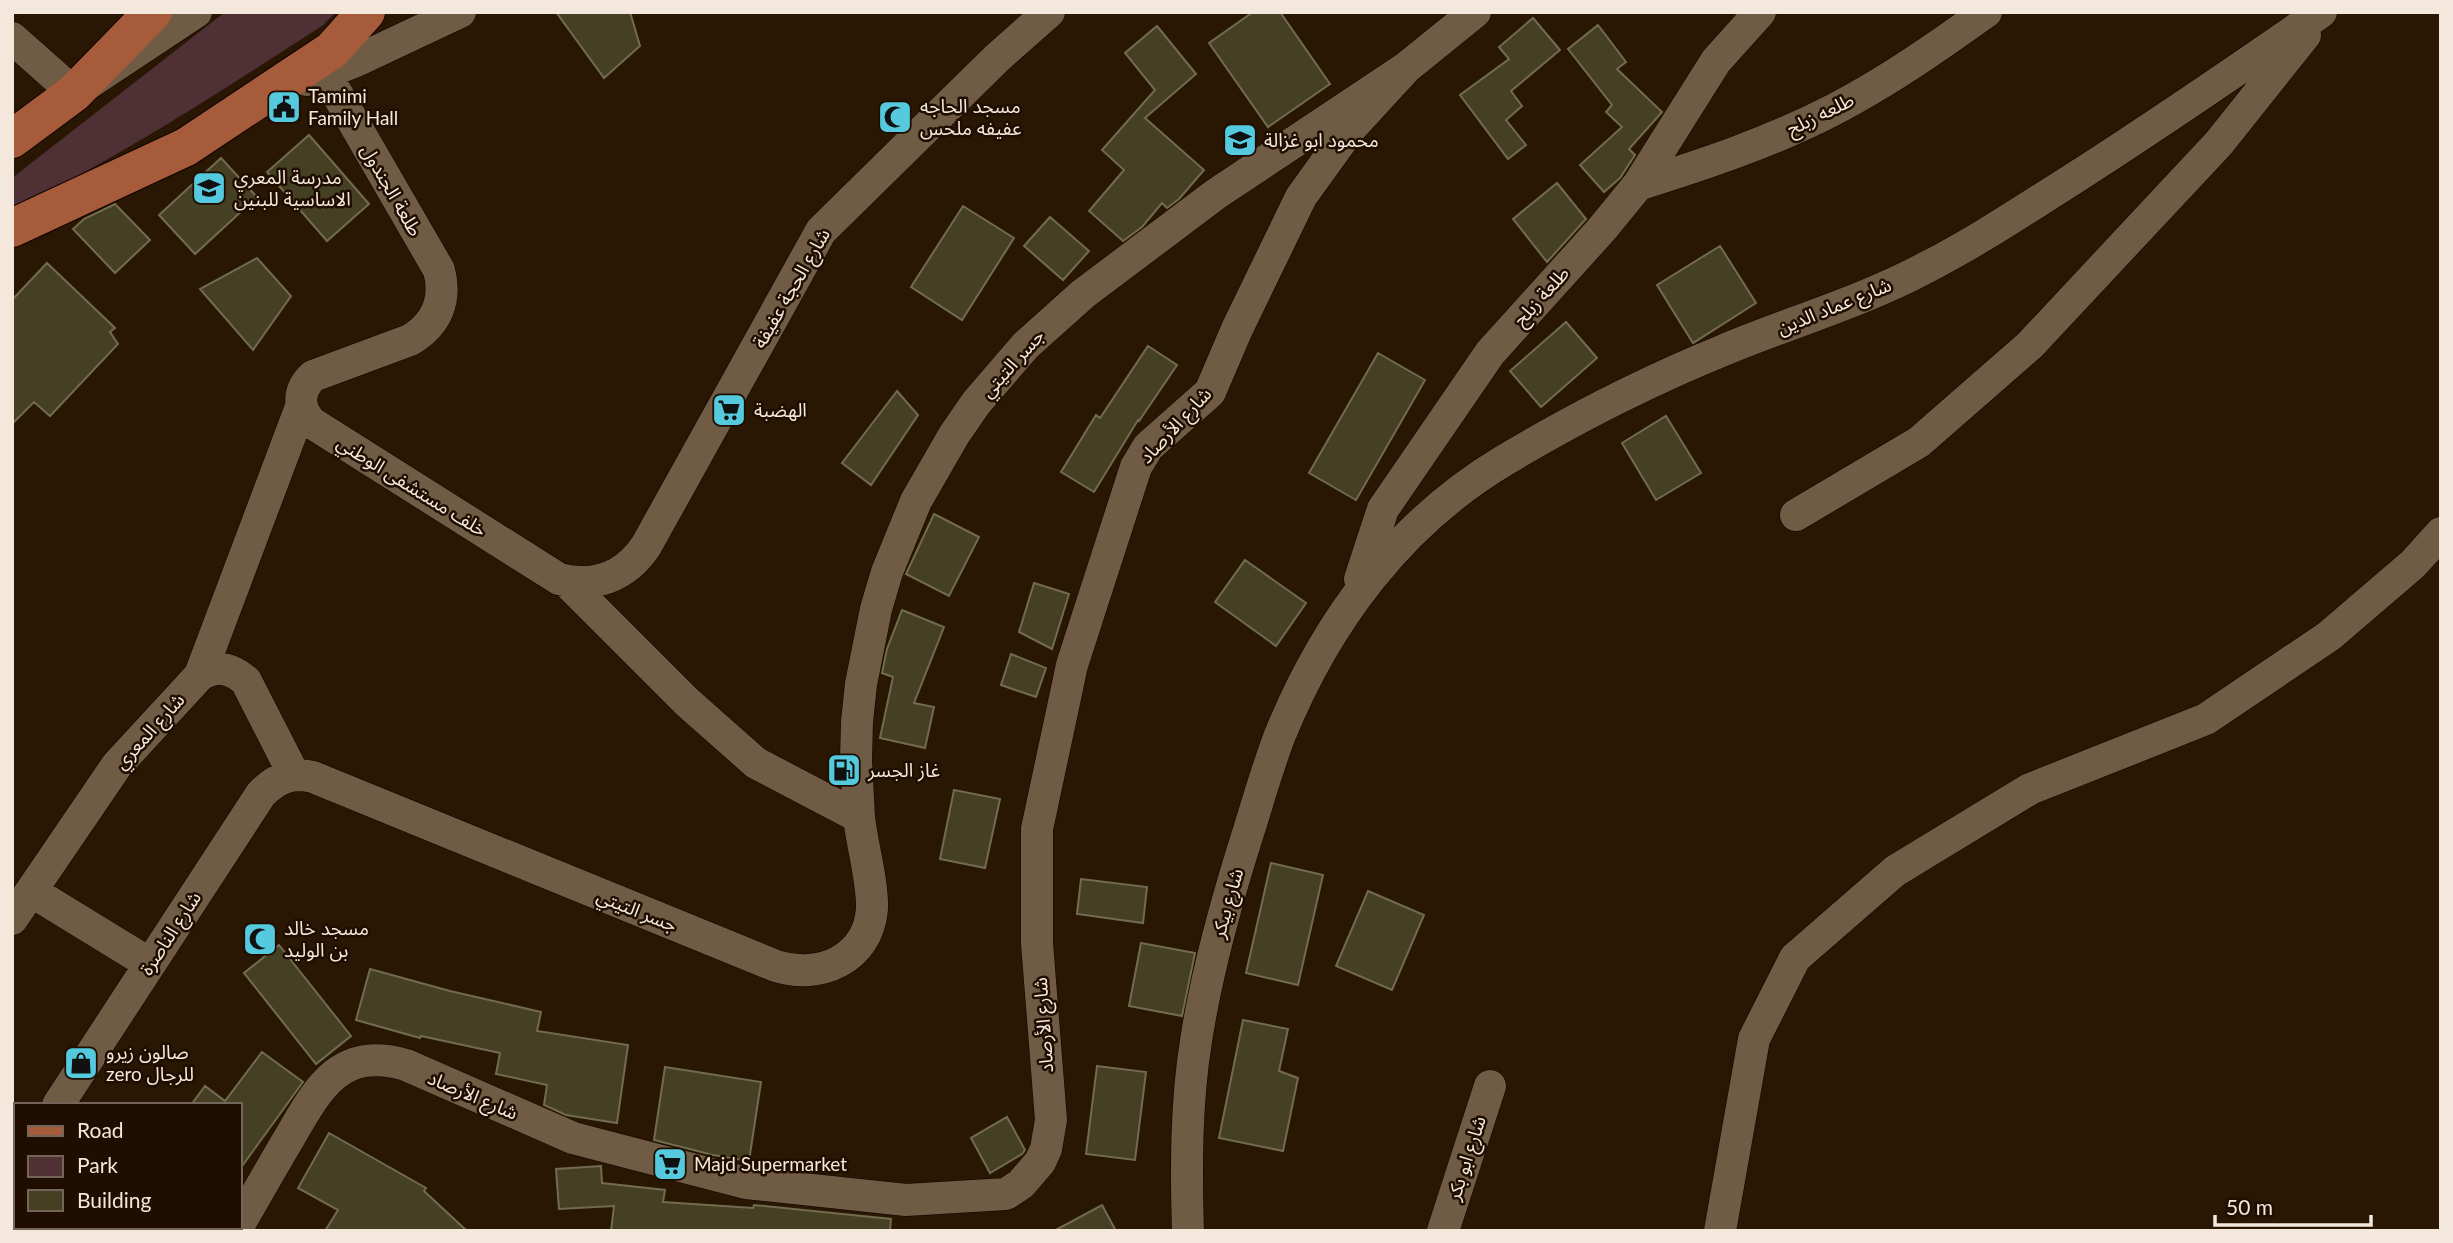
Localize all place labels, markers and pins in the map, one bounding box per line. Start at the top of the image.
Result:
place label: Tamimi Family Hall [308,84,398,129]
public building icon: Tamimi Family Hall [265,88,303,126]
place label: مسجد الحاجه عفيفه ملحس [920,94,1021,140]
mosque icon: مسجد الحاجه عفيفه ملحس [876,98,914,136]
school or university icon: محمود ابو غزالة [1221,121,1259,159]
place label: محمود ابو غزالة [1264,128,1379,152]
place label: مدرسة المعري الاساسية للبنين [234,165,351,211]
school or university icon: مدرسة المعري الاساسية للبنين [190,169,228,207]
supermarket icon: الهضبة [710,391,748,429]
place label: الهضبة [754,398,807,421]
fuel station icon: غاز الجسر [825,751,863,789]
place label: غاز الجسر [867,758,940,782]
place label: مسجد خالد بن الوليد [284,916,369,962]
mosque icon: مسجد خالد بن الوليد [241,920,279,958]
place label: صالون زيرو zero للرجال [106,1040,194,1086]
shop icon: صالون زيرو zero للرجال [62,1044,100,1082]
supermarket icon: Majd Supermarket [651,1145,689,1183]
place label: Majd Supermarket [694,1152,847,1175]

